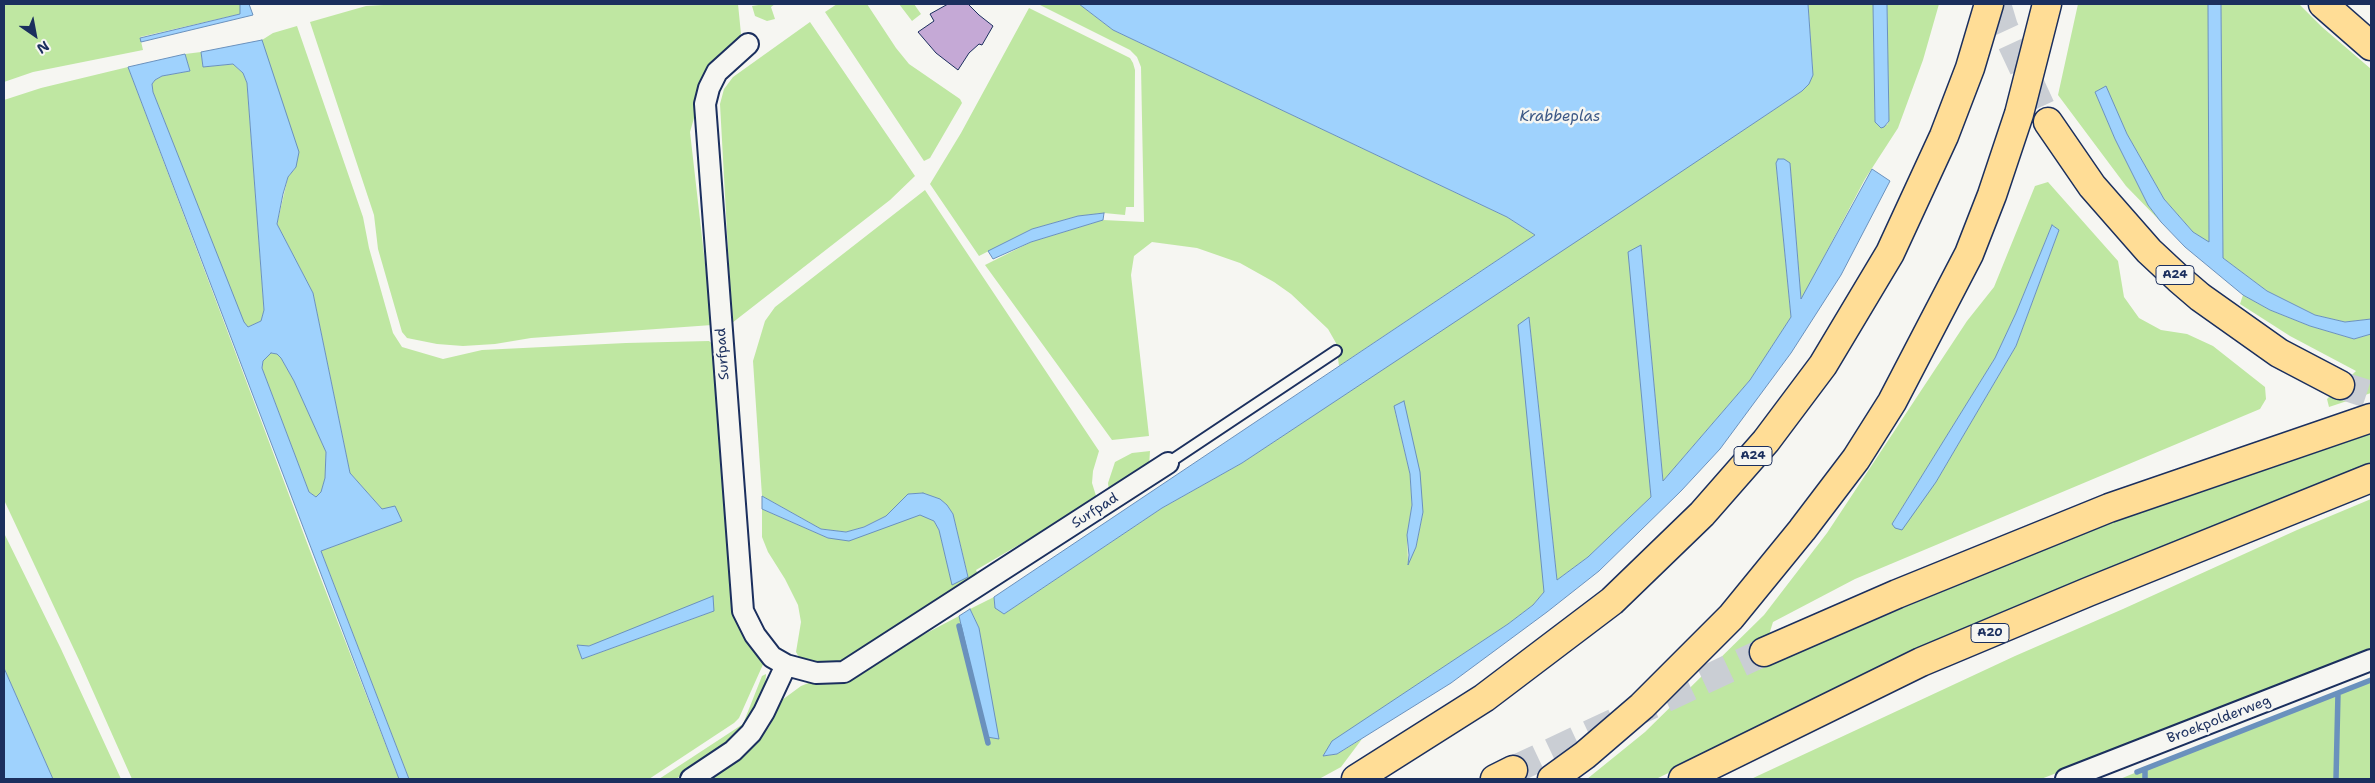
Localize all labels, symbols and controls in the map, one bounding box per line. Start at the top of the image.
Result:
north arrow [10,10,60,60]
text: N [34,37,53,58]
water label: Krabbeplas [1520,108,1600,126]
road number: A24 [2156,266,2194,284]
street label: Surfpad [713,327,733,381]
road number: A24 [1734,446,1772,466]
street label: Surfpad [1069,490,1121,532]
road number: A20 [1971,624,2009,642]
street label: Broekpolderweg [2165,692,2273,748]

